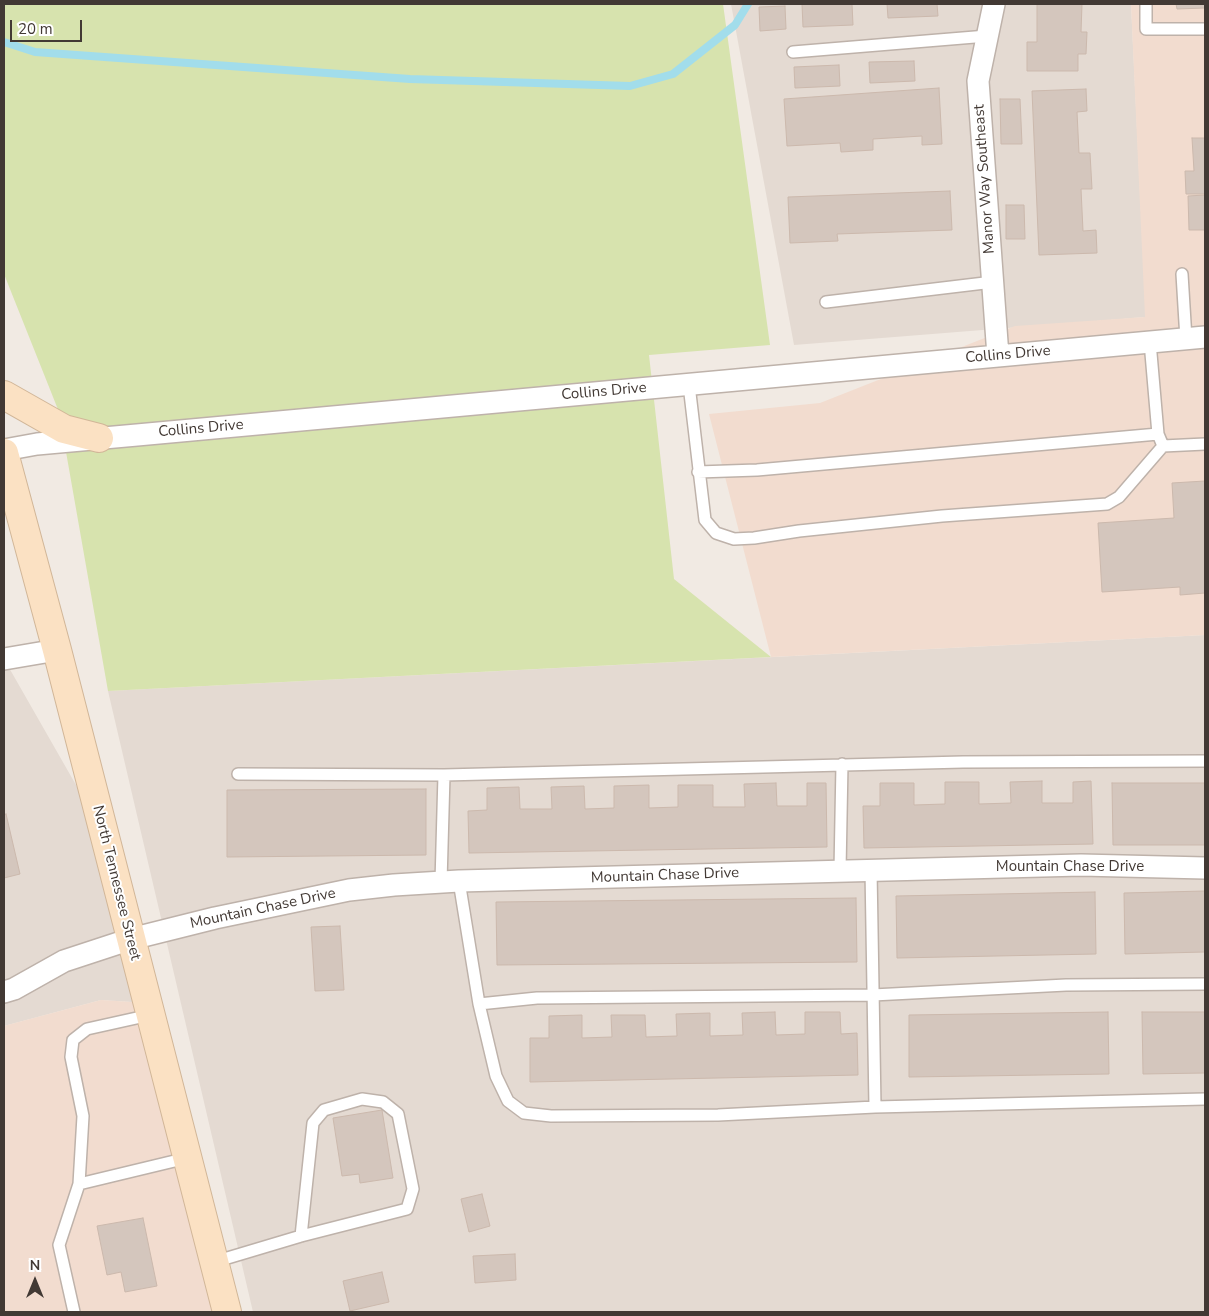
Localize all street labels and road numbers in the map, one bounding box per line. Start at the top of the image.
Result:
street label: Manor Way Southeast [971,104,999,254]
street label: Collins Drive [965,342,1051,368]
street label: Collins Drive [561,379,647,405]
street label: Collins Drive [158,416,244,442]
street label: North Tennessee Street [88,804,144,962]
street label: Mountain Chase Drive [996,858,1144,876]
street label: Mountain Chase Drive [591,864,739,888]
street label: Mountain Chase Drive [189,885,337,933]

